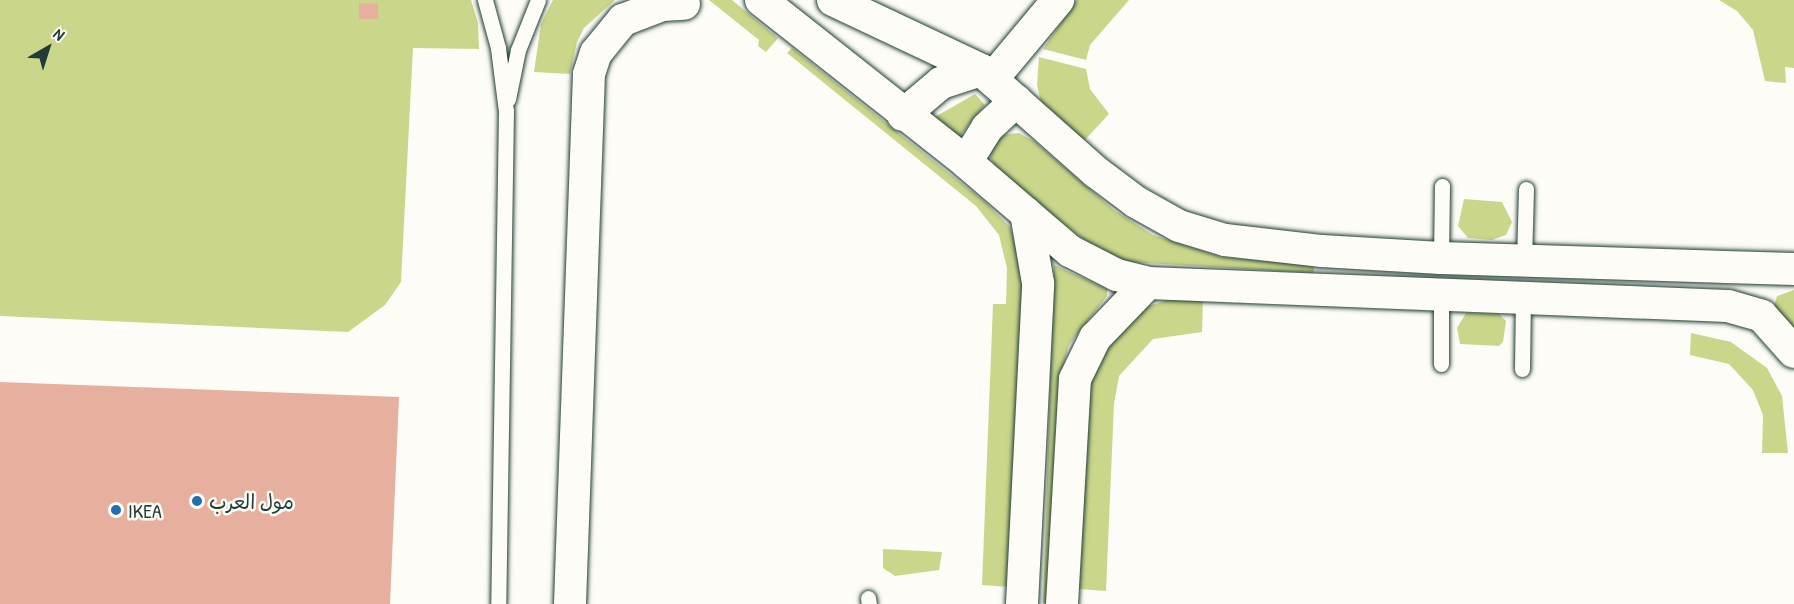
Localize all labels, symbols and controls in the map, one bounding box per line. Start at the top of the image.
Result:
north arrow [18,18,78,78]
text: N [49,23,70,45]
place label: مول العرب [209,489,294,513]
marker: مول العرب [190,494,204,508]
place label: IKEA [128,498,162,522]
marker: IKEA [109,503,123,517]

